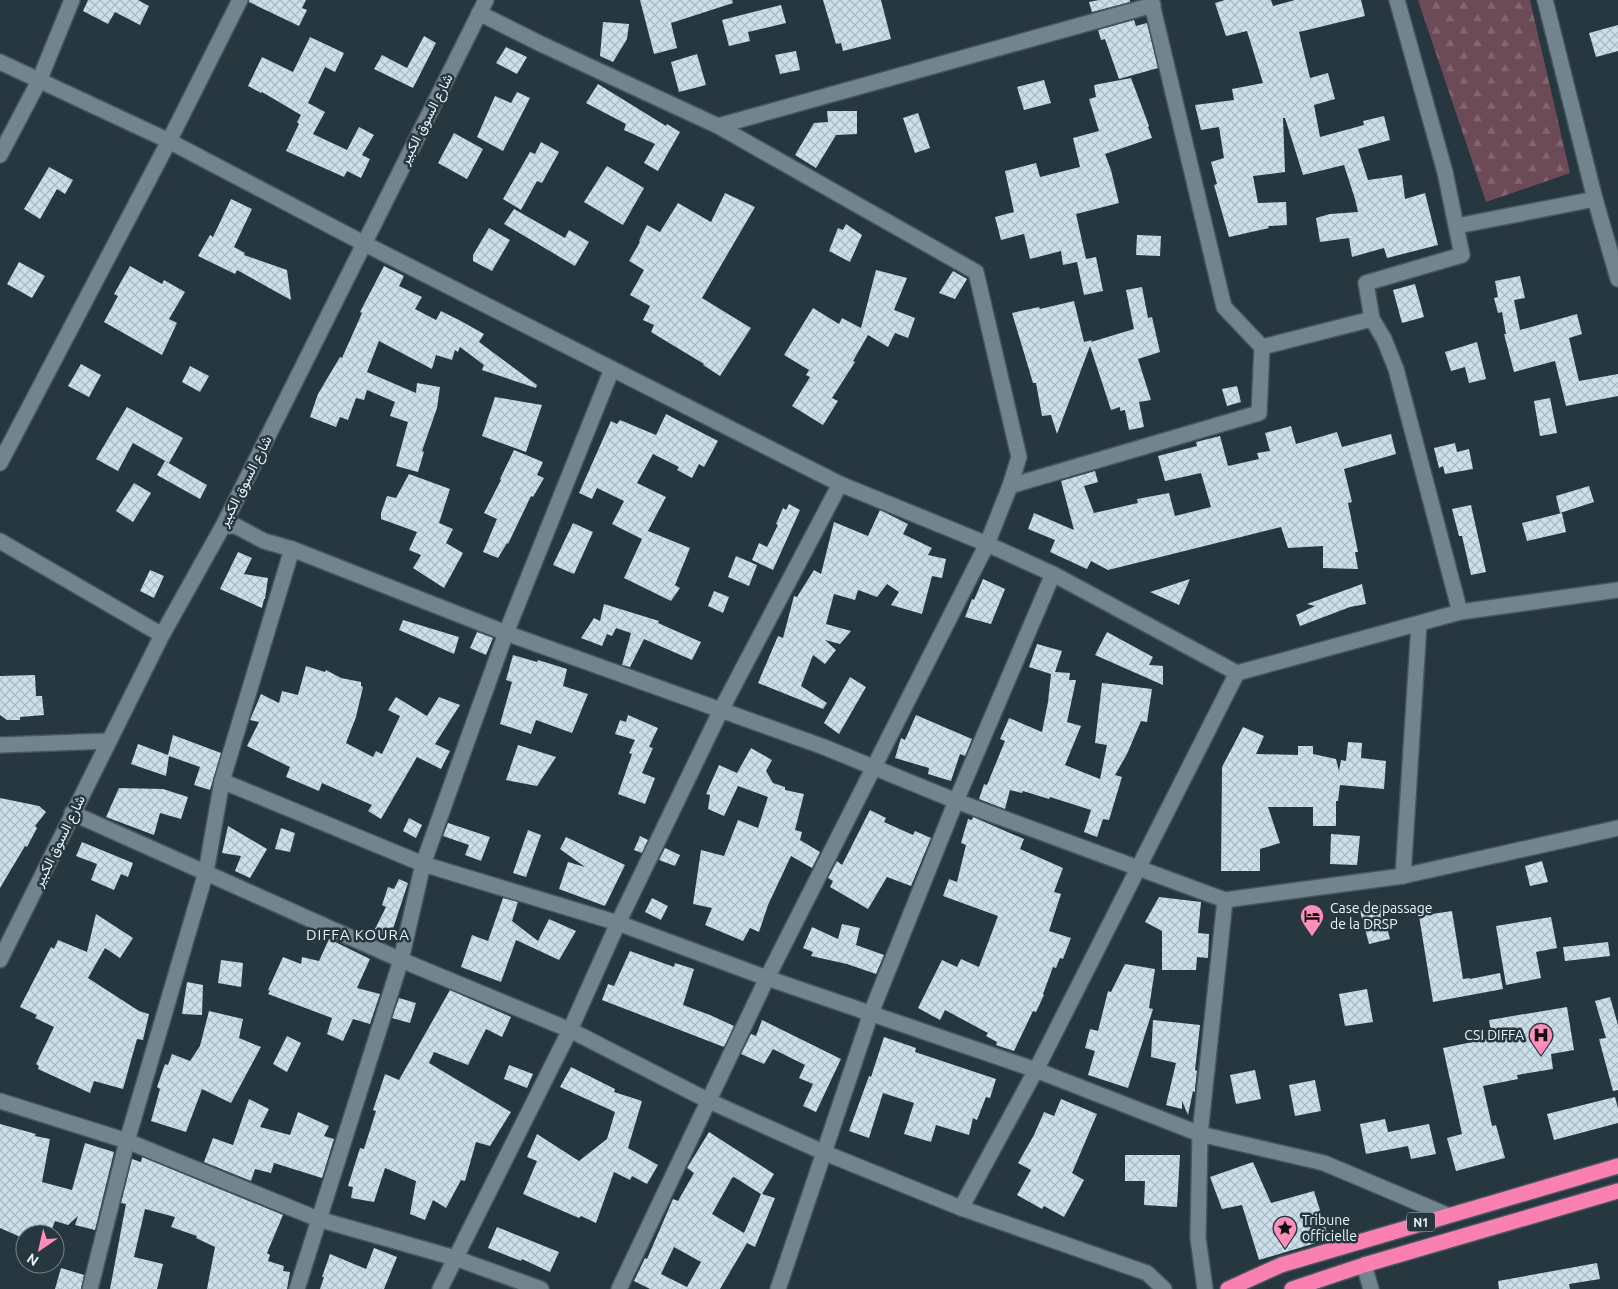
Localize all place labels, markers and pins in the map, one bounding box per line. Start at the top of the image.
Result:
place label: Case de passage de la DRSP [1330,900,1432,932]
hotel icon: Case de passage de la DRSP [1299,903,1325,937]
hospital icon: CSI DIFFA [1528,1022,1554,1056]
place label: CSI DIFFA [1464,1027,1524,1043]
place label: Tribune officielle [1302,1212,1357,1244]
place icon: Tribune officielle [1272,1215,1298,1249]

